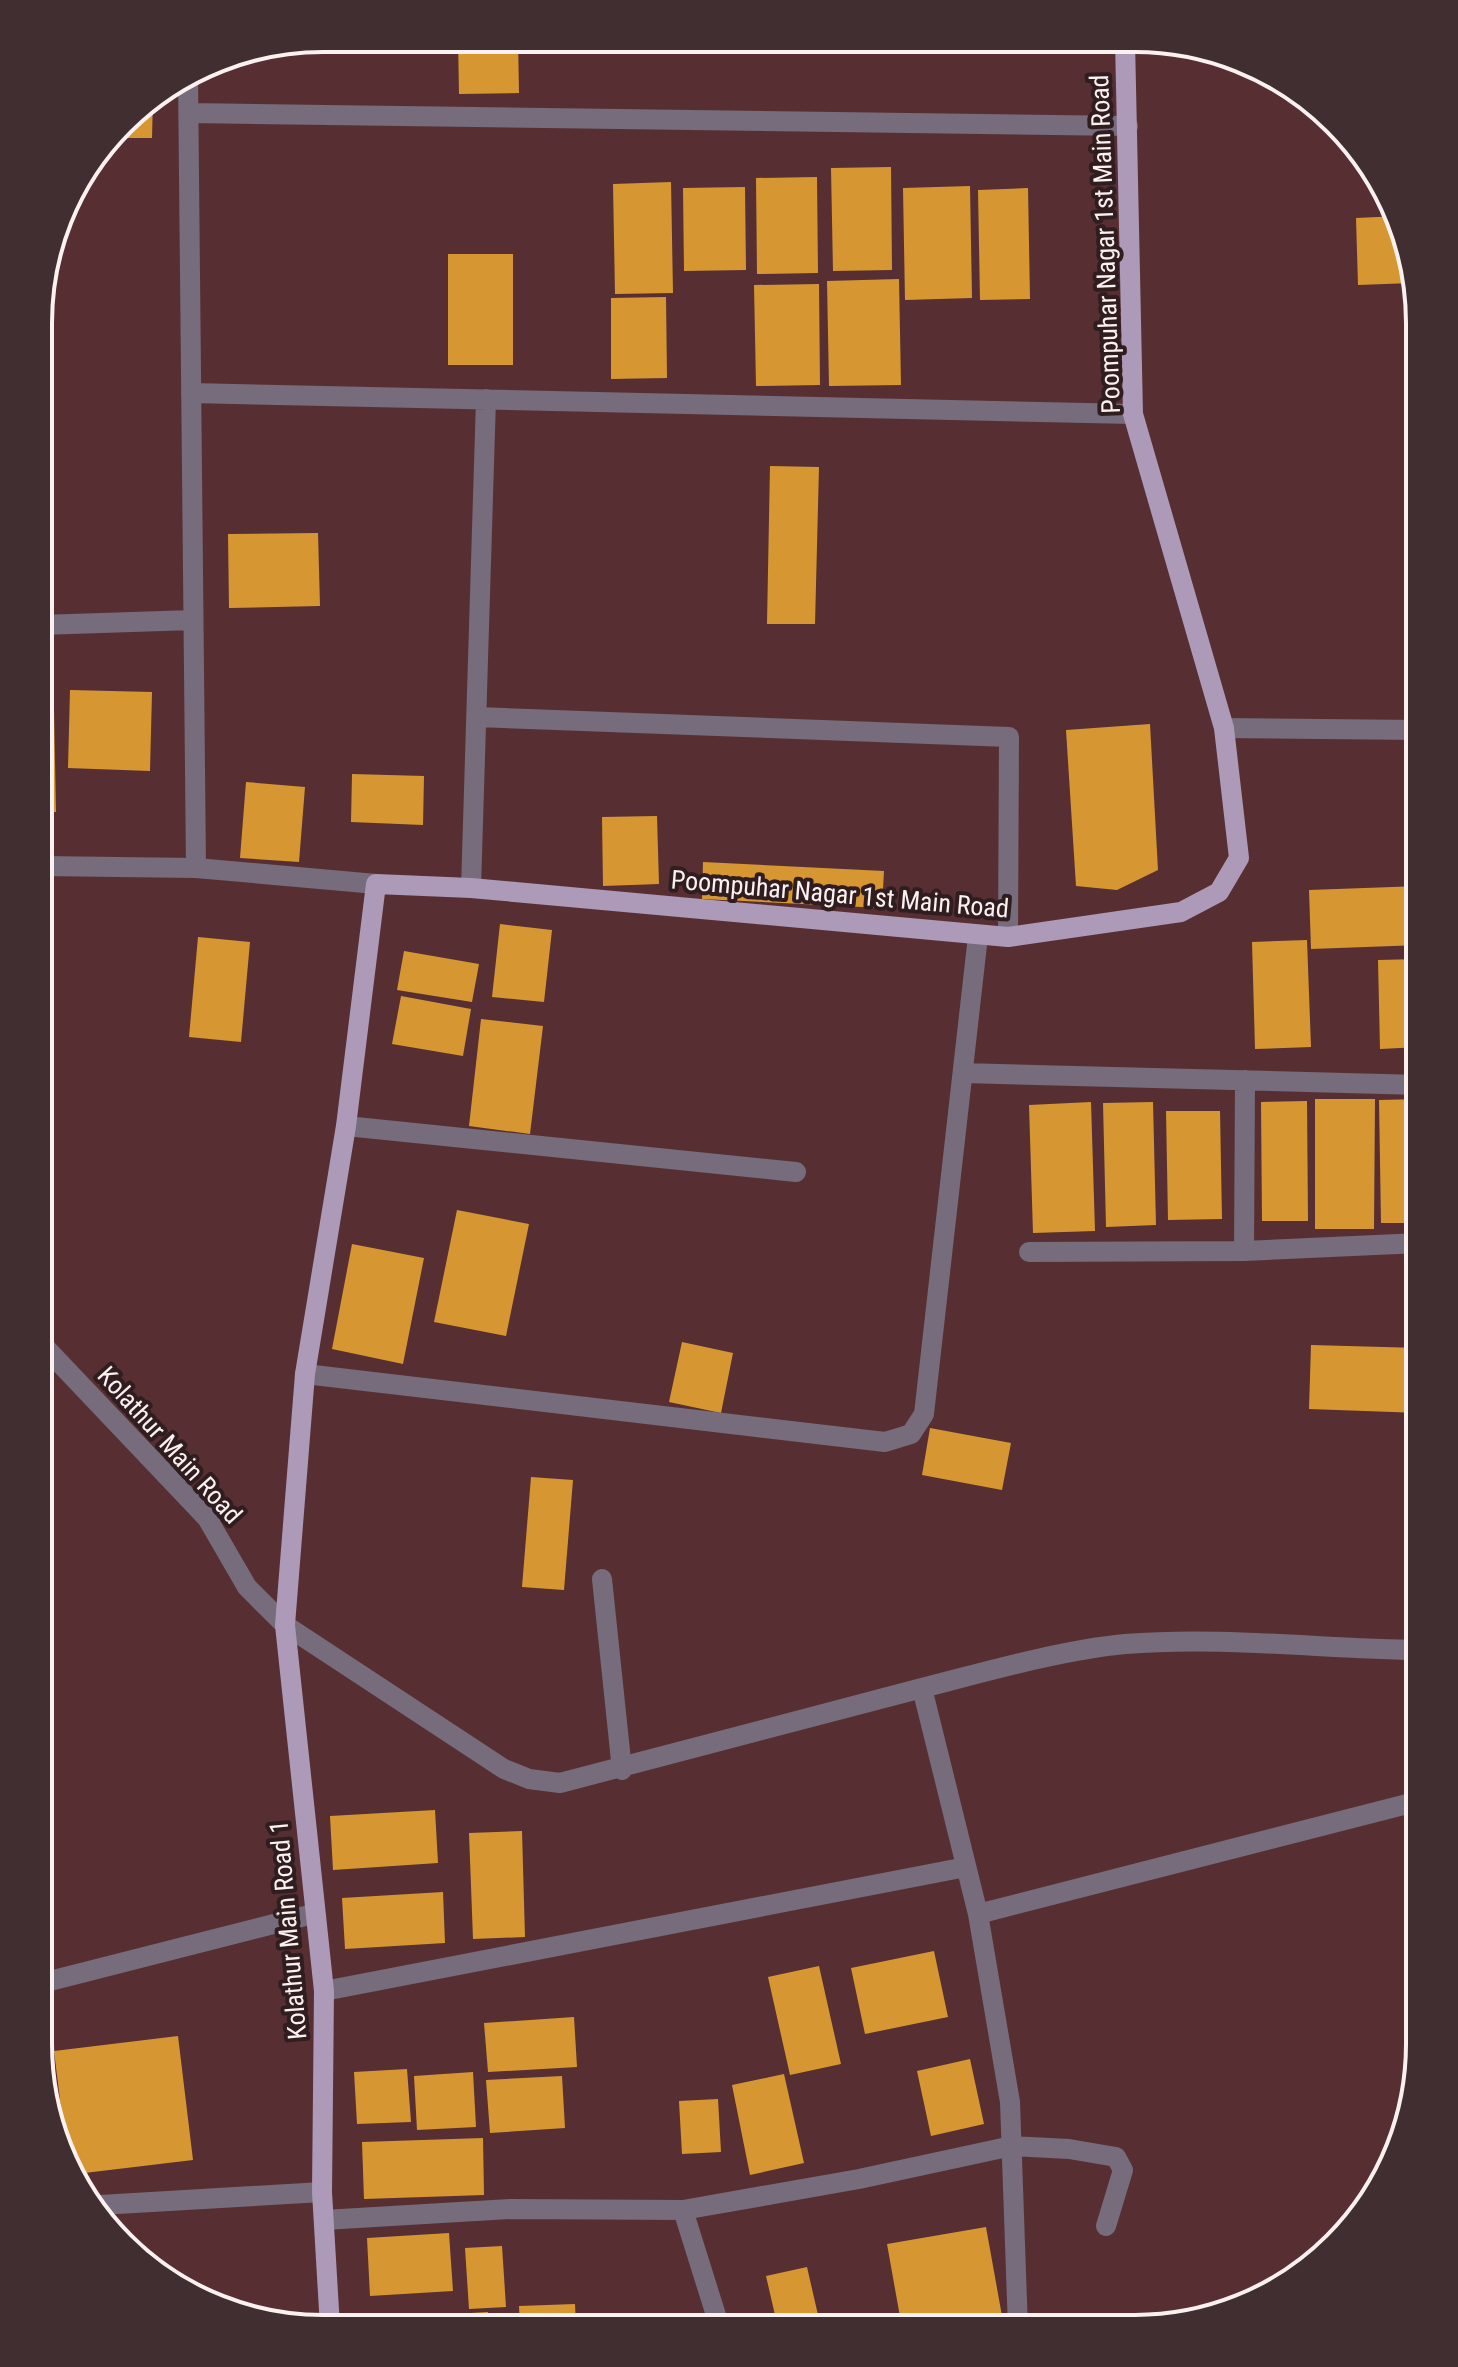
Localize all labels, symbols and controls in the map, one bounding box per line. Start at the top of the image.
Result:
street label: Poompuhar Nagar 1st Main Road [1084,74,1126,414]
street label: Poompuhar Nagar 1st Main Road [670,864,1010,924]
street label: Kolathur Main Road [92,1360,248,1530]
street label: Kolathur Main Road 1 [263,1819,313,2041]

